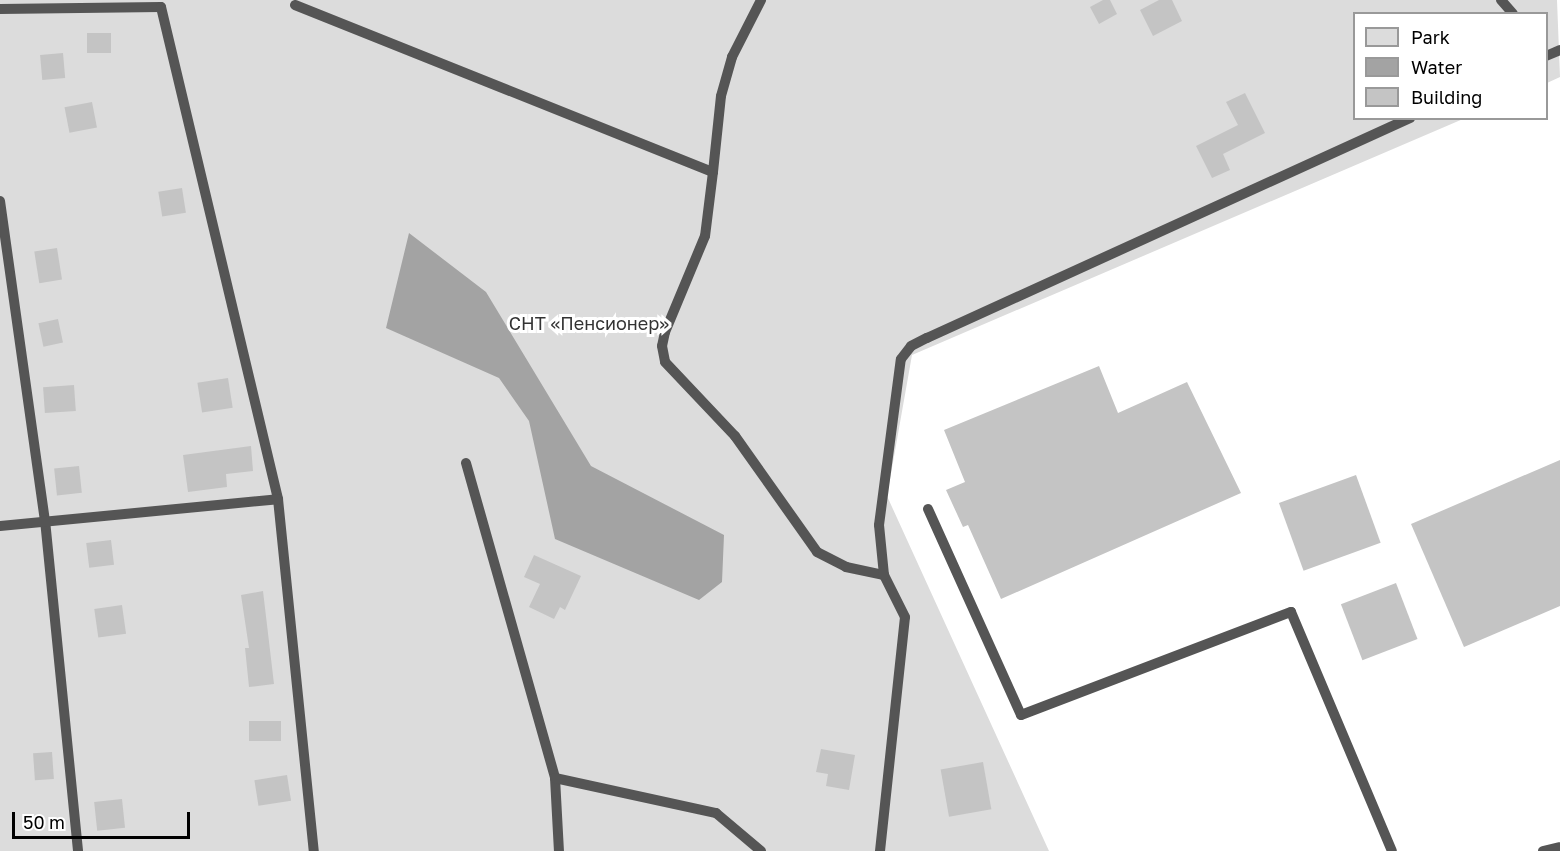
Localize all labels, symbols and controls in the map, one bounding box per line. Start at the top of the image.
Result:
legend [1353,12,1548,120]
text: Park [1411,26,1450,48]
text: Water [1411,56,1462,78]
text: Building [1411,86,1482,108]
park label: СНТ «Пенсионер» [509,312,669,334]
scale bar [15,800,194,838]
text: 50 m [23,811,65,833]

